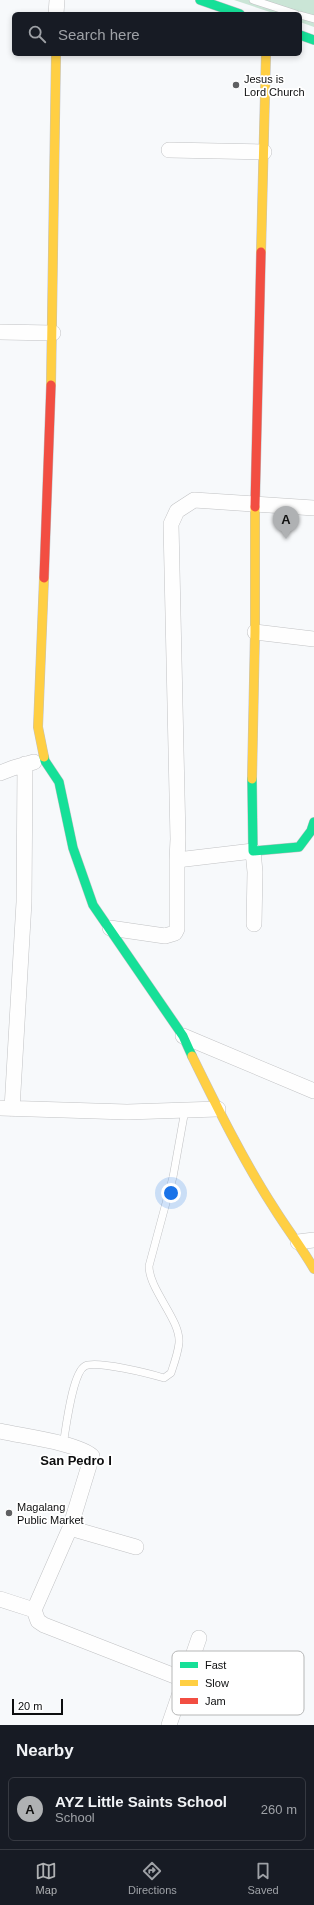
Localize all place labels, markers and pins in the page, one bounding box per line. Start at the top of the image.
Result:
place label: Jesus is Lord Church [244,73,305,98]
marker: Jesus is Lord Church [231,80,241,90]
pin: A [273,506,299,539]
place label: Magalang Public Market [17,1501,84,1526]
marker: Magalang Public Market [4,1508,14,1518]

